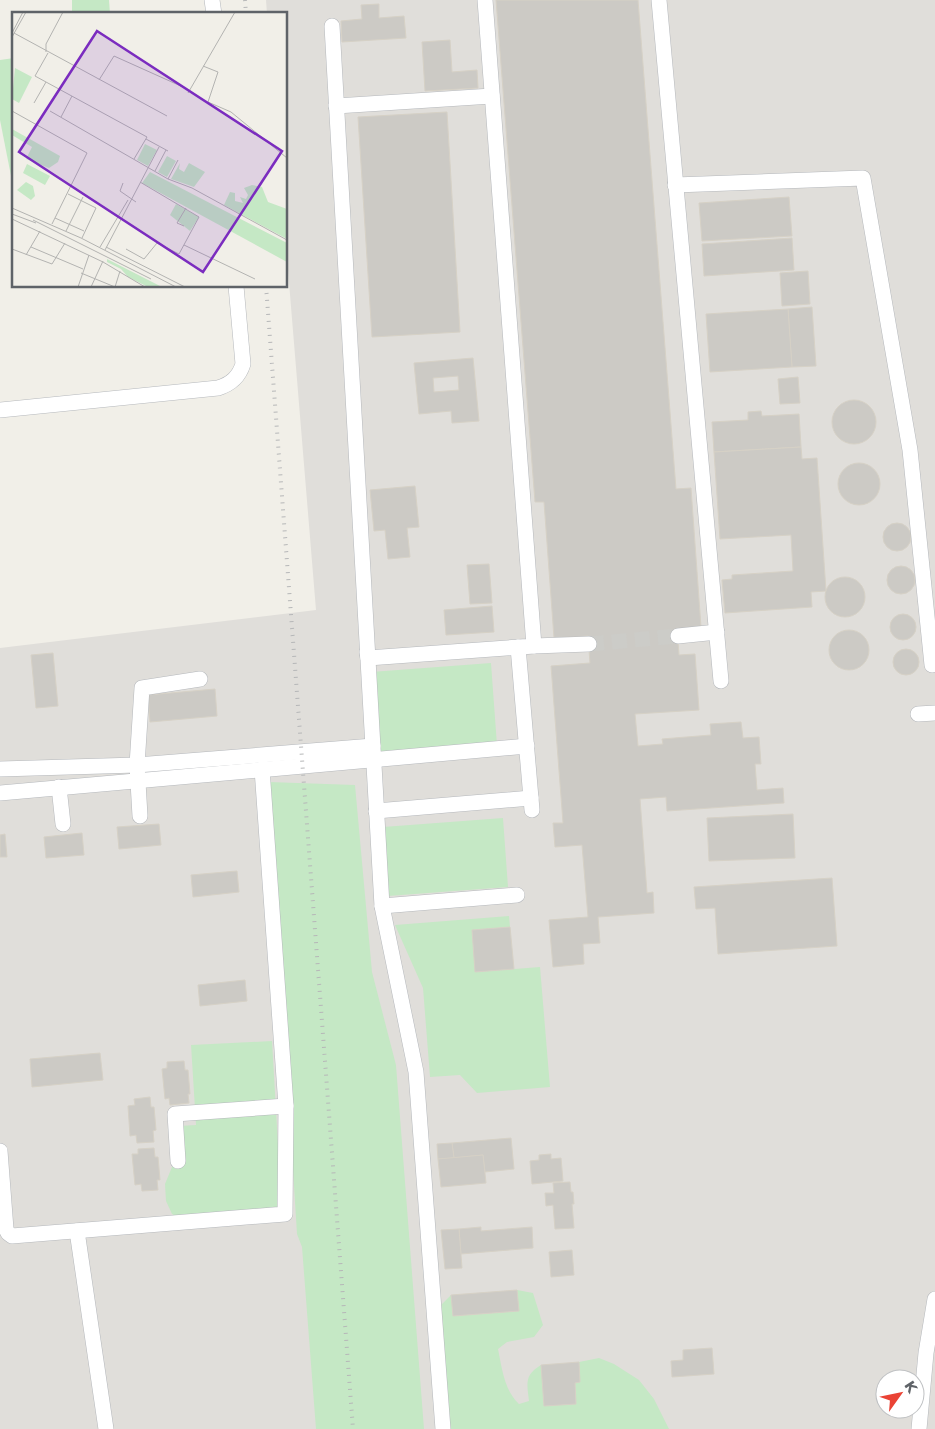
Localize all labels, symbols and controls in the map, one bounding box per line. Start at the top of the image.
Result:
inset map [12,12,288,288]
north arrow [875,1369,925,1419]
text: K [901,1378,921,1397]

